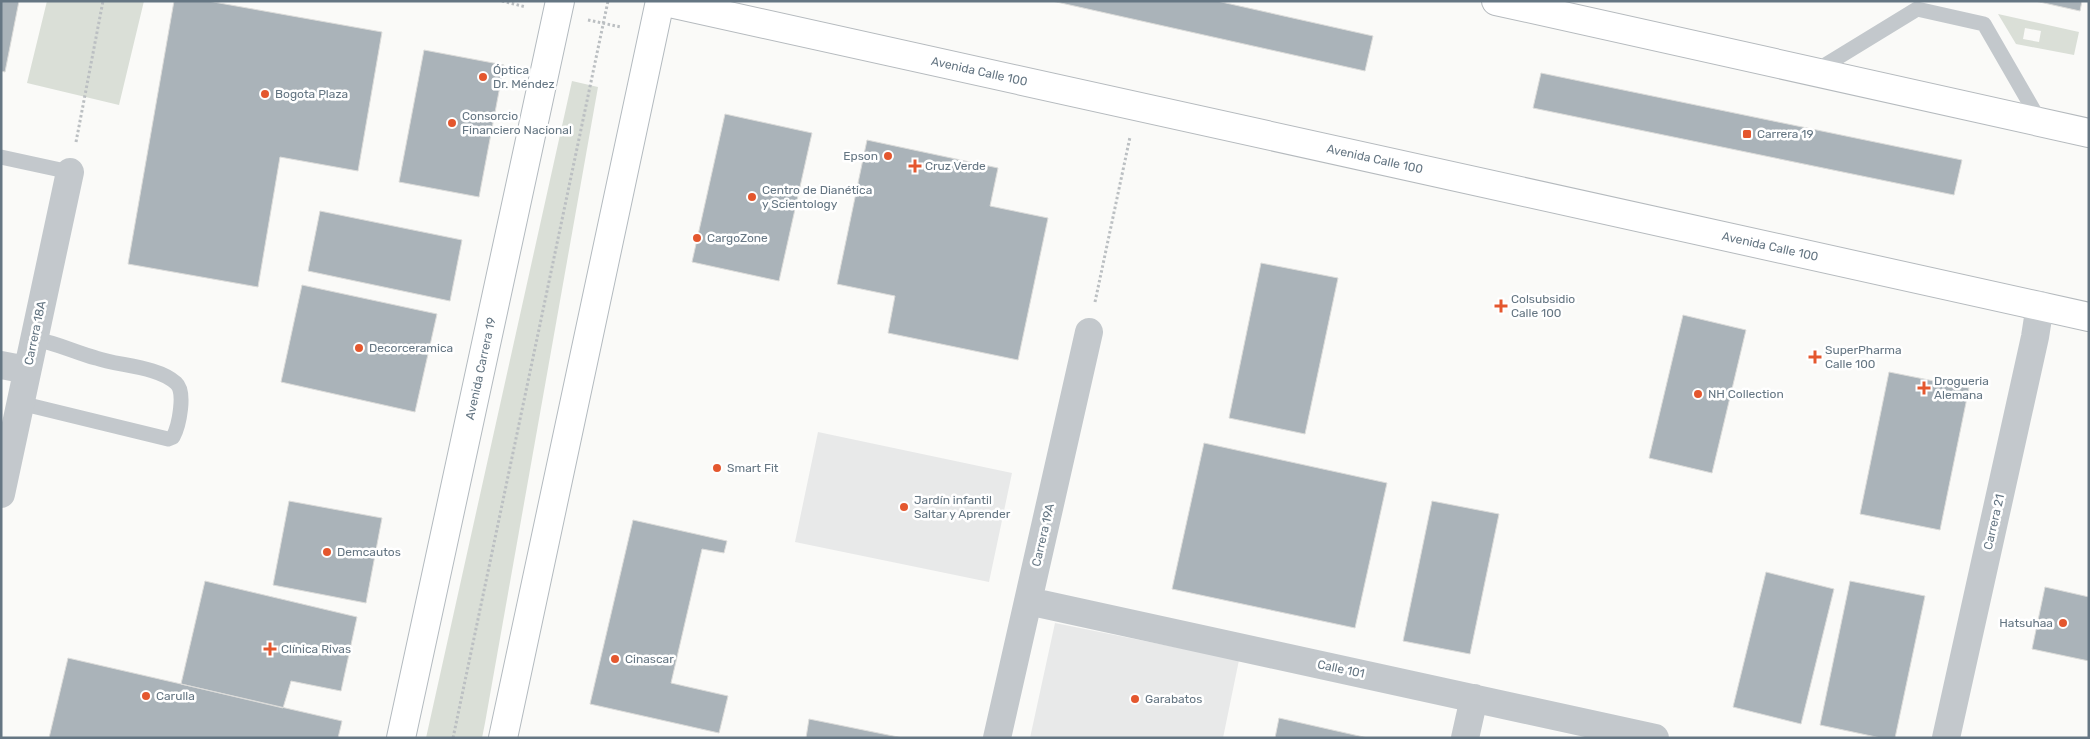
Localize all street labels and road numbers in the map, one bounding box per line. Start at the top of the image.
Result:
street label: Avenida Calle 100 [930,54,1029,89]
street label: Avenida Calle 100 [1325,141,1424,176]
street label: Avenida Calle 100 [1721,229,1820,264]
street label: Carrera 18A [21,300,49,366]
street label: Avenida Carrera 19 [463,316,499,421]
street label: Carrera 21 [1981,493,2007,551]
street label: Carrera 19A [1029,502,1057,568]
street label: Calle 101 [1316,657,1366,681]

